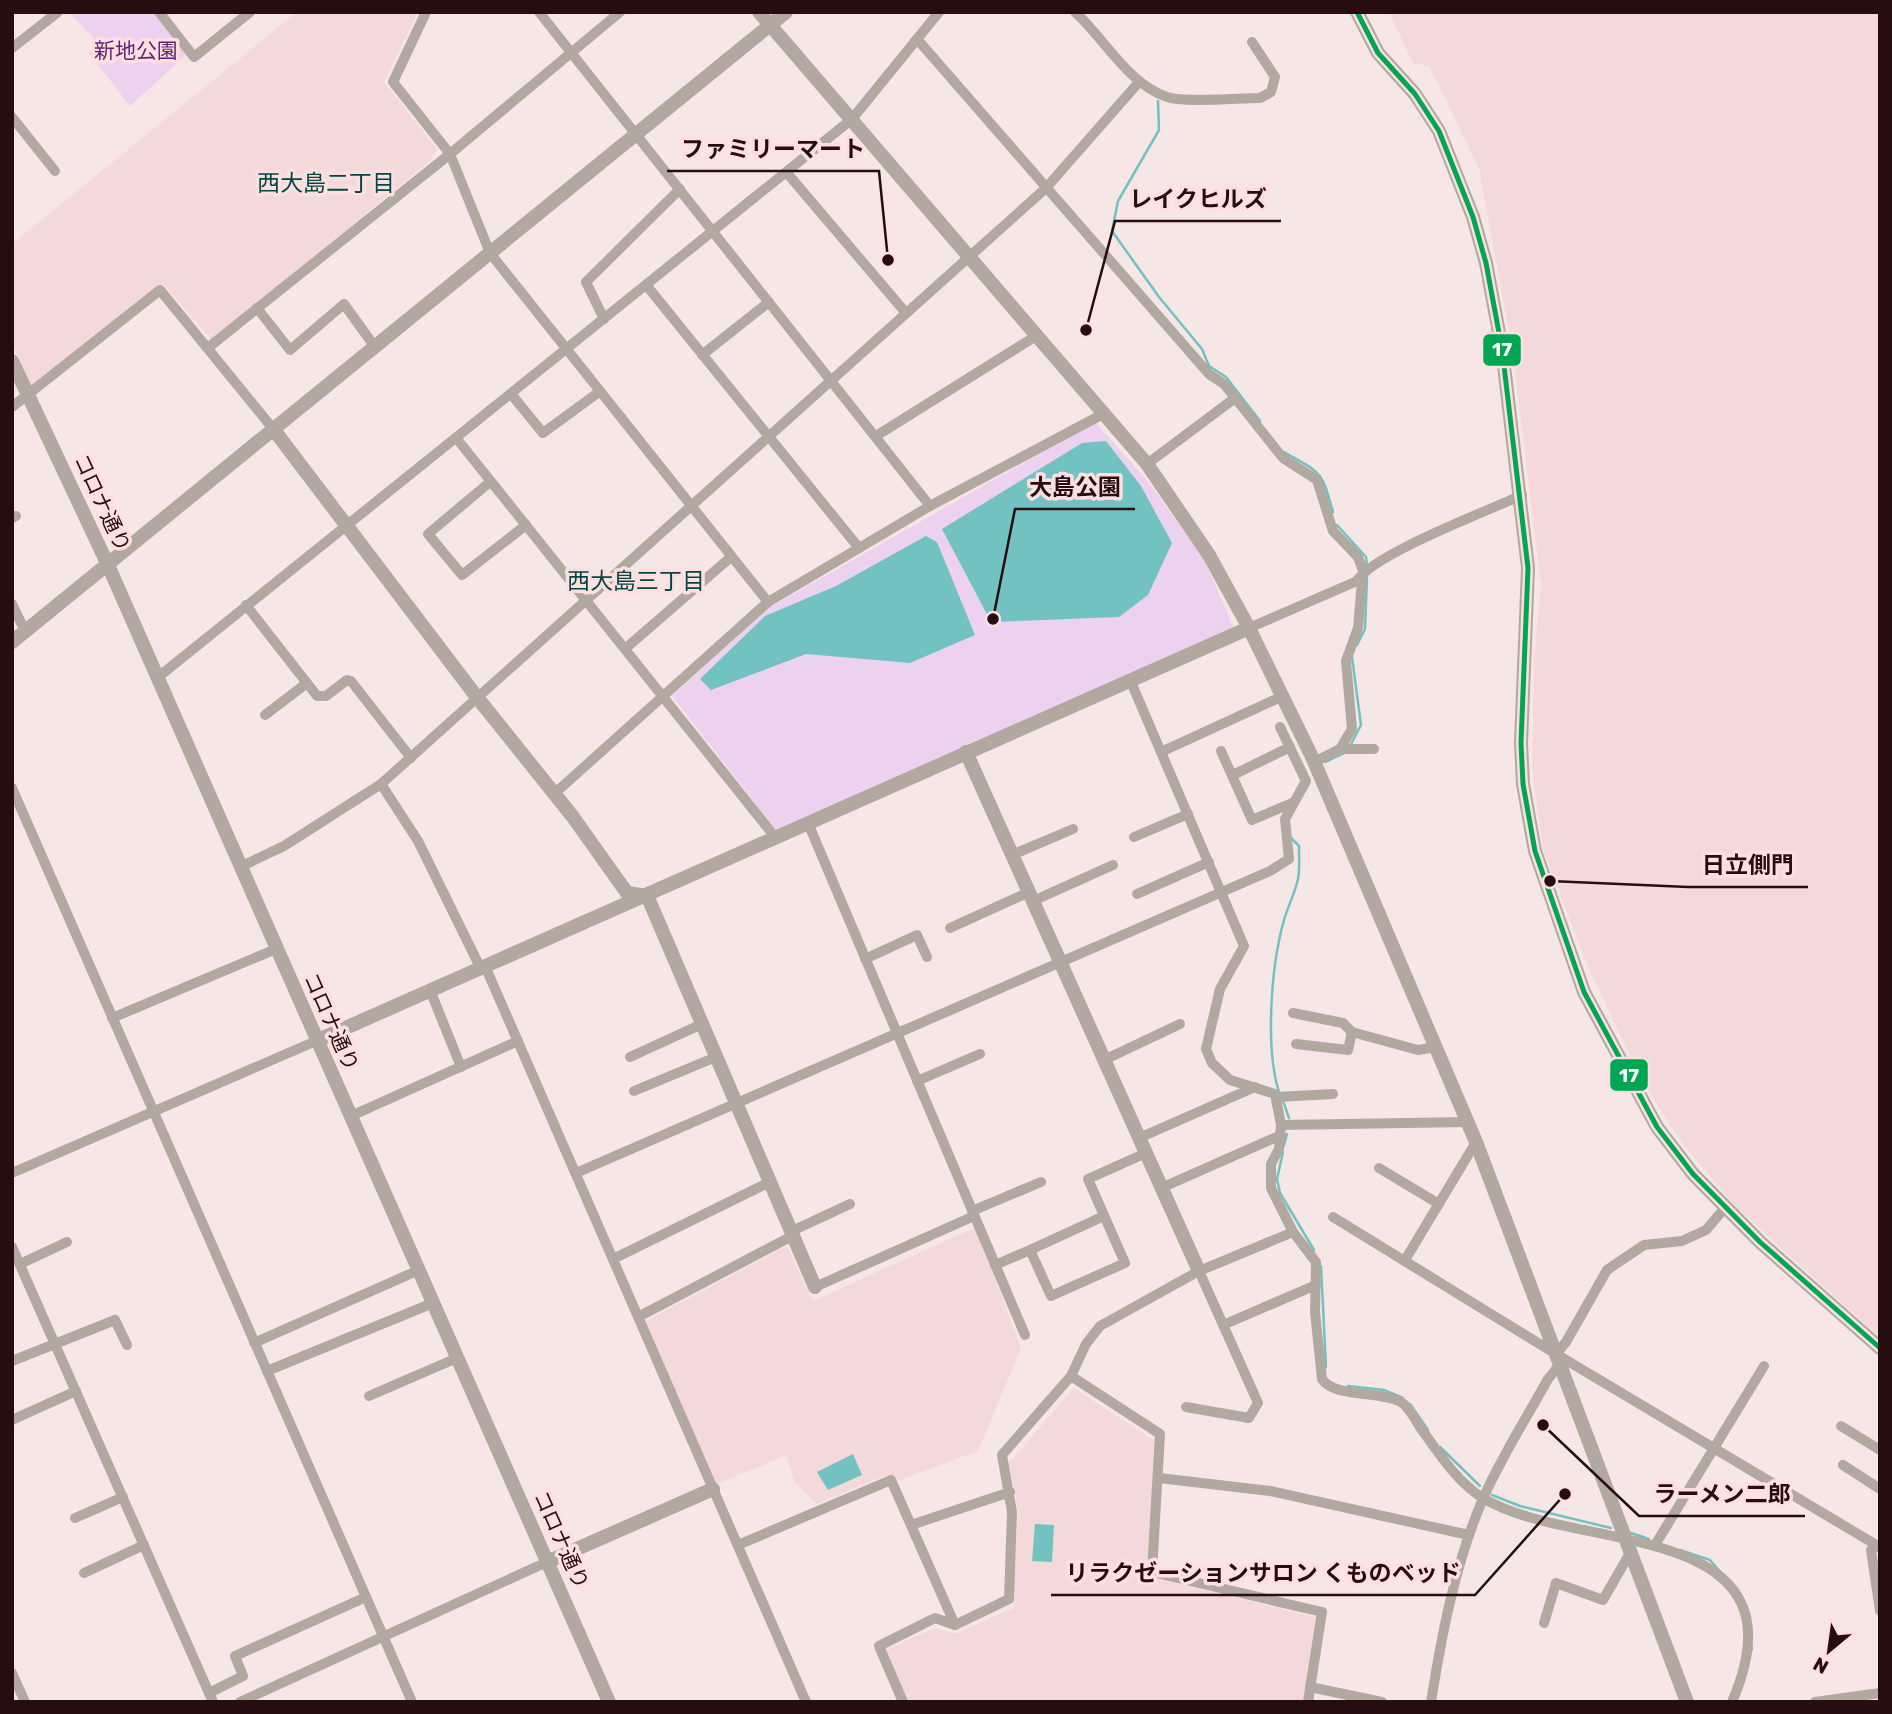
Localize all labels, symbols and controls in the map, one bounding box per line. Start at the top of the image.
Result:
park label: 新地公園 [94,38,178,63]
callout: ファミリーマート [667,127,879,171]
text: ファミリーマート [681,135,865,163]
district label: 西大島二丁目 [257,169,395,197]
callout: レイクヒルズ [1115,177,1281,221]
text: レイクヒルズ [1129,185,1267,213]
line badge: 17 [1482,333,1522,367]
text: 17 [1492,338,1512,361]
street label: コロナ通り [69,450,136,556]
callout: 大島公園 [1015,465,1135,509]
text: 大島公園 [1029,473,1121,501]
district label: 西大島三丁目 [567,567,705,595]
callout: 日立側門 [1688,843,1808,887]
text: 日立側門 [1702,851,1794,879]
street label: コロナ通り [299,969,364,1075]
line badge: 17 [1609,1058,1649,1092]
text: 17 [1619,1064,1639,1087]
callout: ラーメン二郎 [1639,1472,1805,1516]
text: ラーメン二郎 [1653,1480,1791,1508]
street label: コロナ通り [529,1487,594,1593]
callout: リラクゼーションサロン くものベッド [1051,1551,1475,1595]
text: リラクゼーションサロン くものベッド [1065,1559,1461,1587]
north arrow [1794,1616,1864,1686]
text: N [1809,1652,1833,1679]

